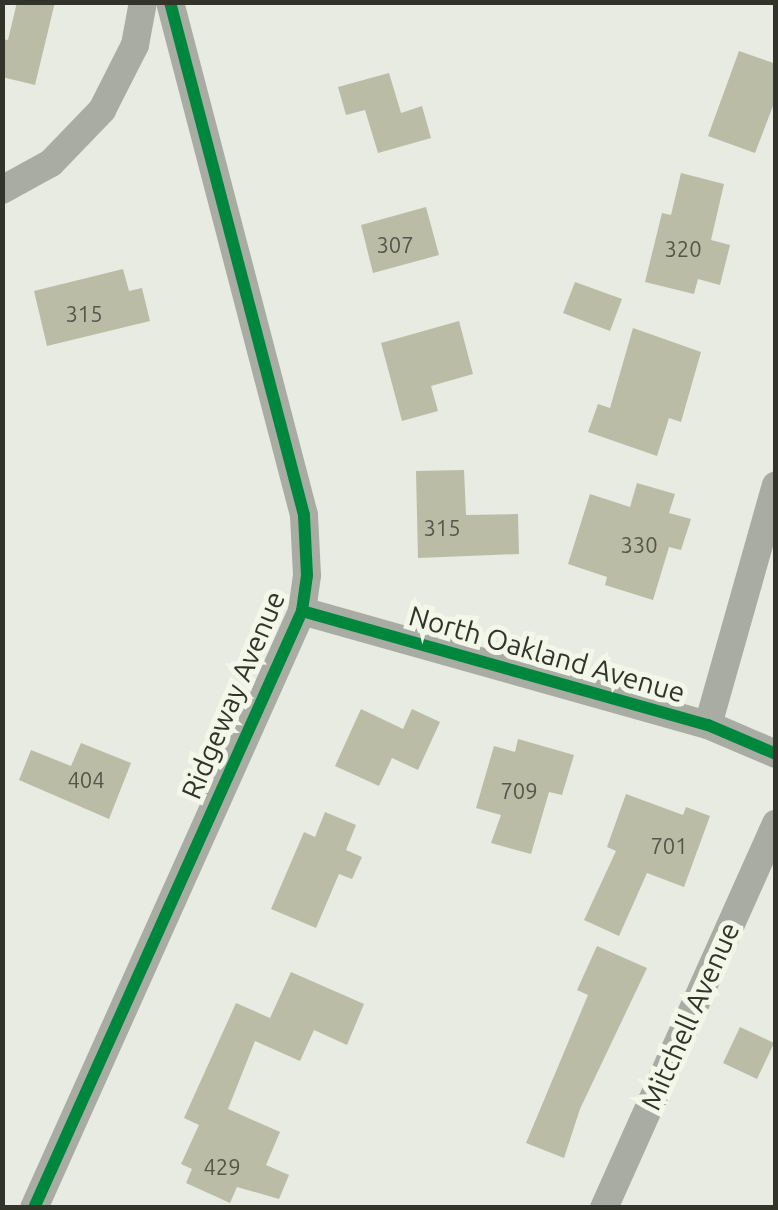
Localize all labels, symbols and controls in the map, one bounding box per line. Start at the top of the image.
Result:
house number: 307 [376,232,414,258]
house number: 320 [664,236,702,262]
house number: 315 [65,301,103,327]
house number: 315 [423,515,461,541]
house number: 330 [620,532,658,558]
street label: Ridgeway Avenue [174,586,292,804]
street label: North Oakland Avenue [405,598,689,710]
house number: 404 [67,767,105,793]
house number: 709 [500,778,538,804]
house number: 701 [650,833,688,859]
street label: Mitchell Avenue [634,917,746,1115]
house number: 429 [203,1154,241,1180]

